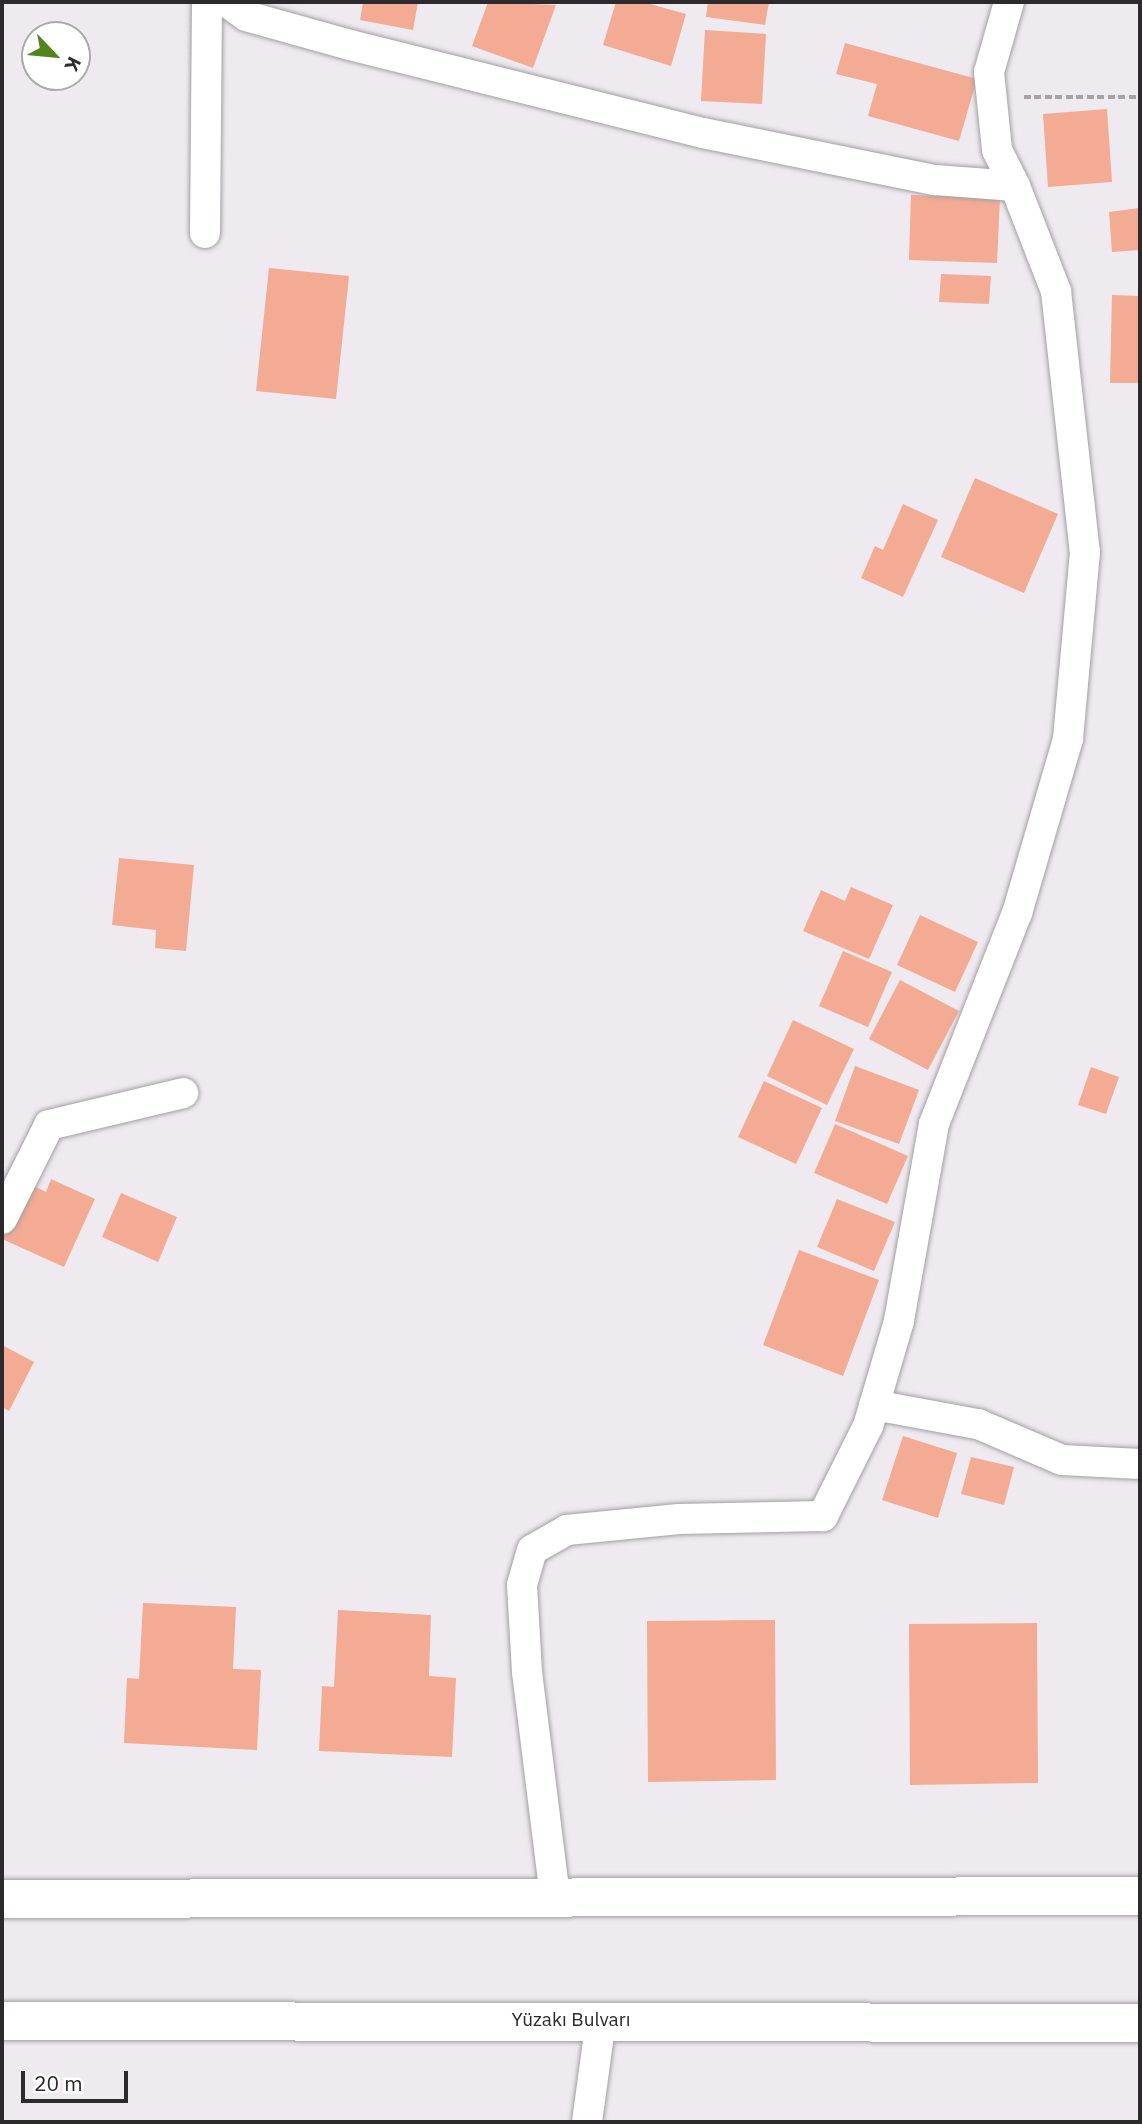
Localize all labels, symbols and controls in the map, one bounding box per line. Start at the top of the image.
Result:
north arrow [21,21,91,91]
text: K [59,53,87,76]
street label: Yüzakı Bulvarı [512,2009,630,2031]
scale bar [24,2058,131,2102]
text: 20 m [34,2069,83,2097]

